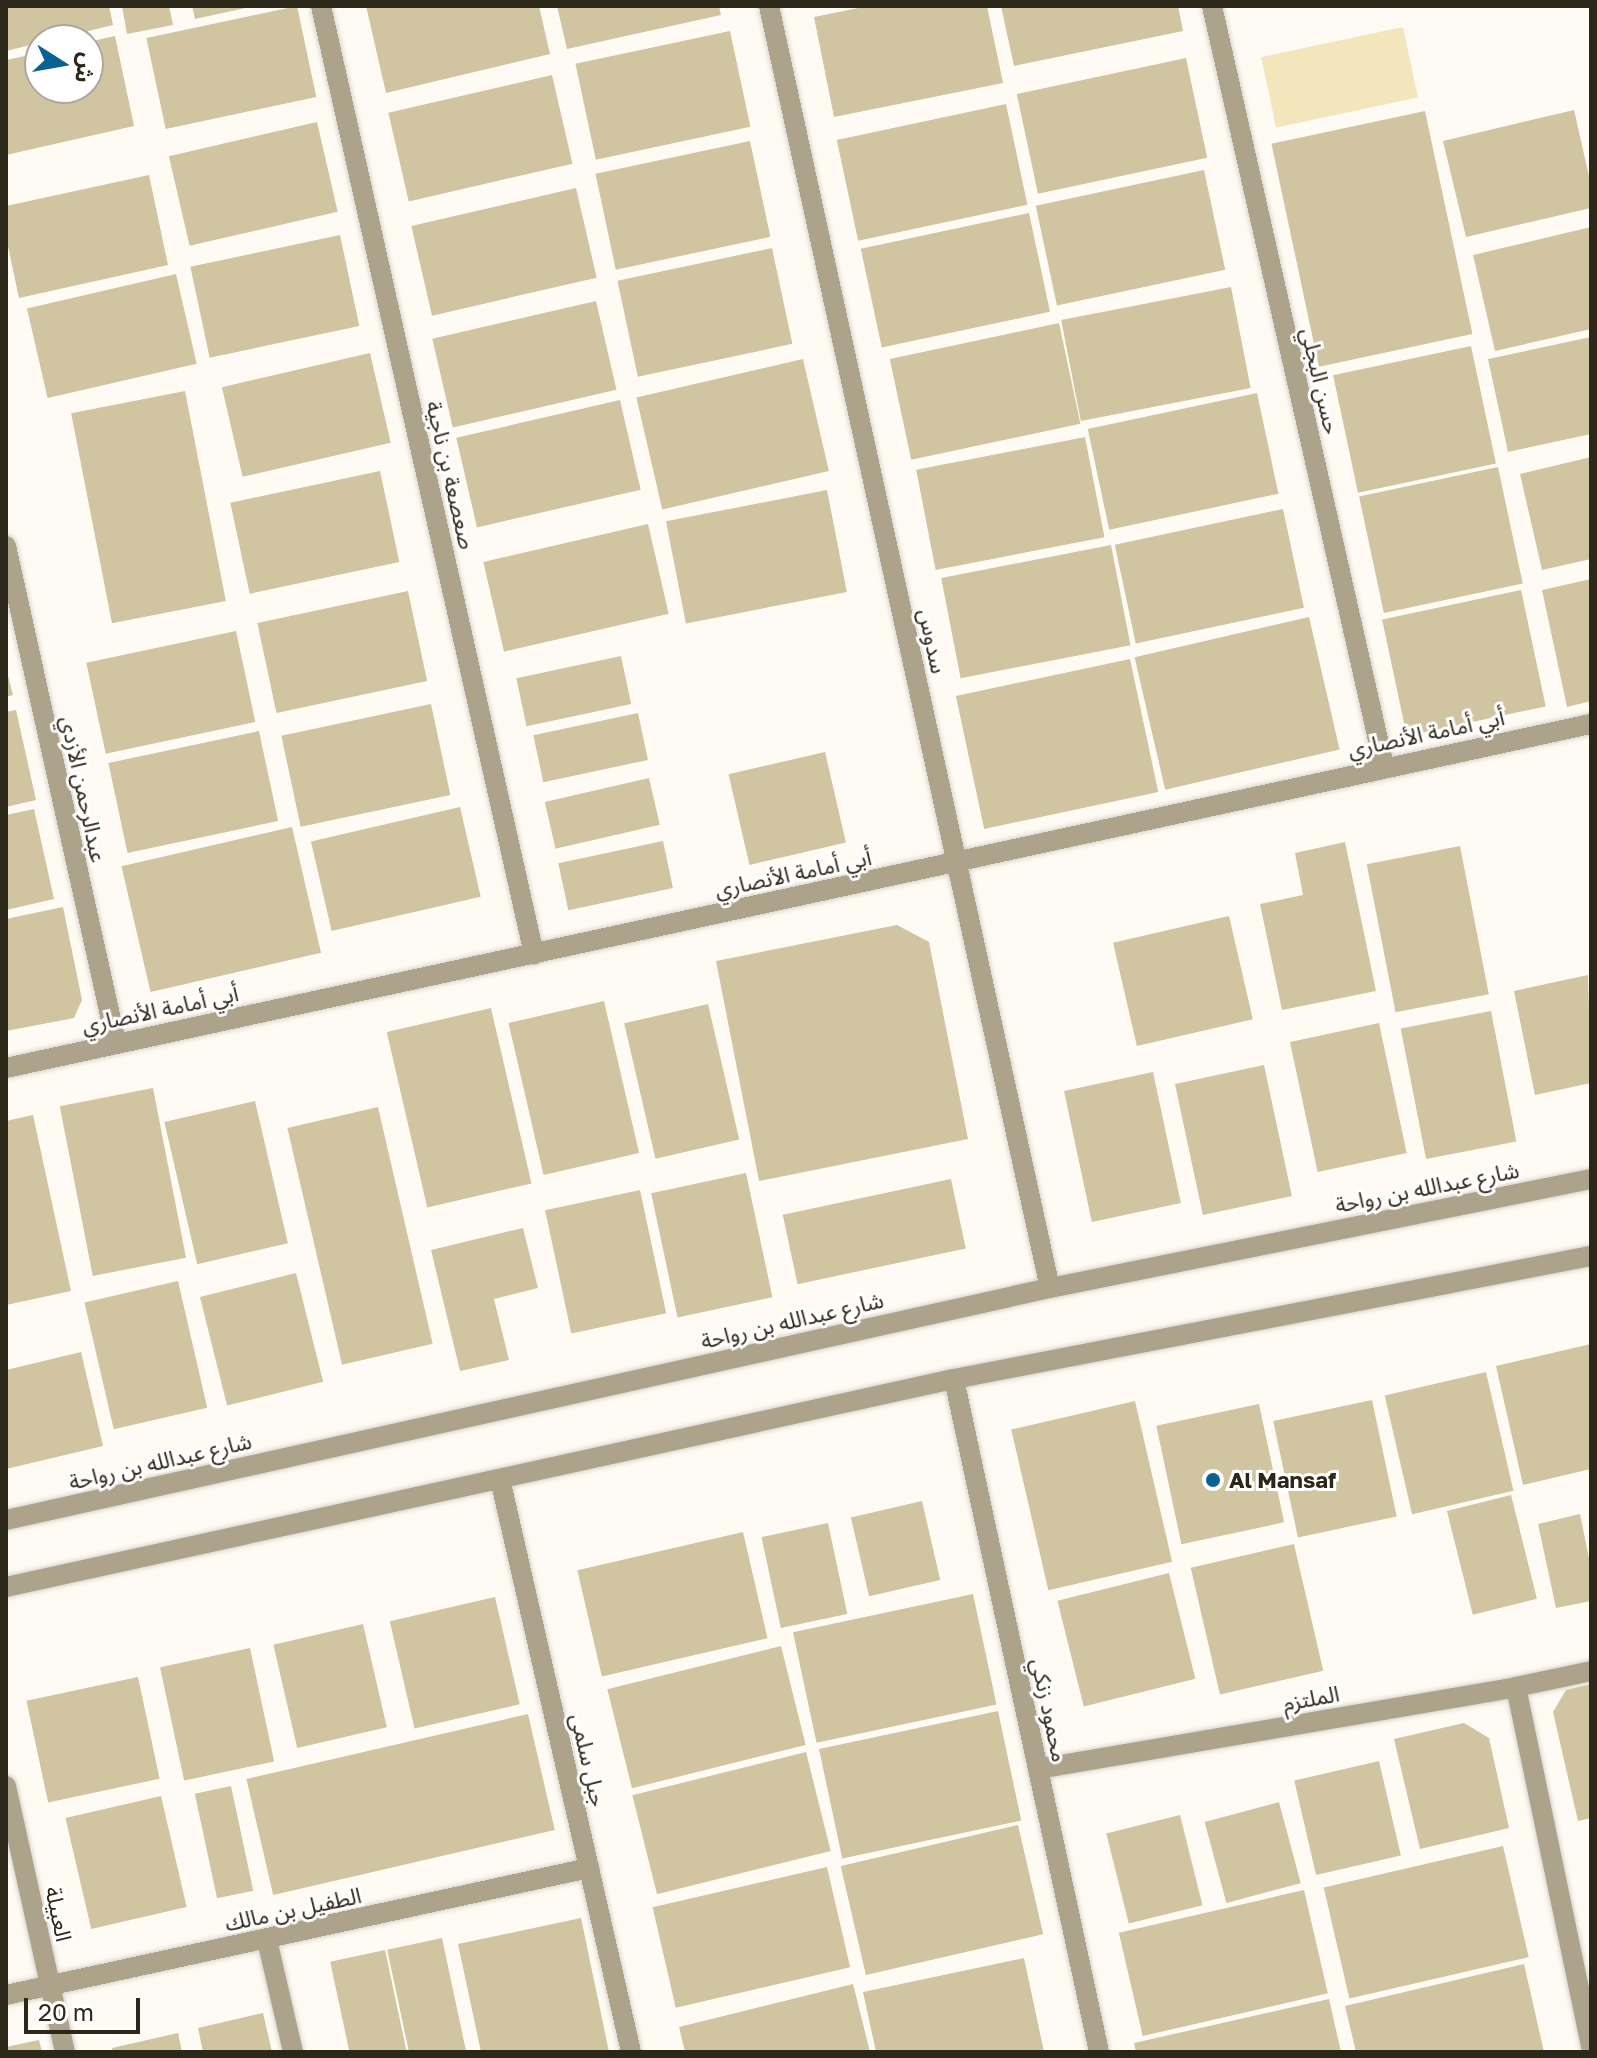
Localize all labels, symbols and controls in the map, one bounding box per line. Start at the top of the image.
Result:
north arrow [24,24,104,104]
text: ش [70,51,102,86]
street label: حسن البجلي [1296,325,1346,437]
street label: صعصعة بن ناجية [421,398,481,552]
street label: سدوس [913,606,953,676]
street label: أبي أمامة الأنصاري [1345,703,1507,763]
street label: عبدالرحمن الأزدي [56,713,112,865]
street label: أبي أمامة الأنصاري [712,843,874,903]
street label: أبي أمامة الأنصاري [79,979,241,1039]
street label: شارع عبدالله بن رواحة [1333,1156,1521,1218]
street label: شارع عبدالله بن رواحة [698,1286,886,1354]
street label: شارع عبدالله بن رواحة [66,1427,254,1495]
place label: Al Mansaf [1229,1467,1336,1493]
marker: Al Mansaf [1204,1471,1222,1489]
street label: محمود زنكي [1026,1656,1074,1764]
street label: الملتزم [1281,1680,1341,1716]
street label: جبل سلمى [565,1711,613,1809]
street label: الطفيل بن مالك [222,1882,364,1936]
street label: العبيلة [40,1884,78,1944]
scale bar [28,1982,144,2032]
text: 20 m [38,1997,94,2026]

